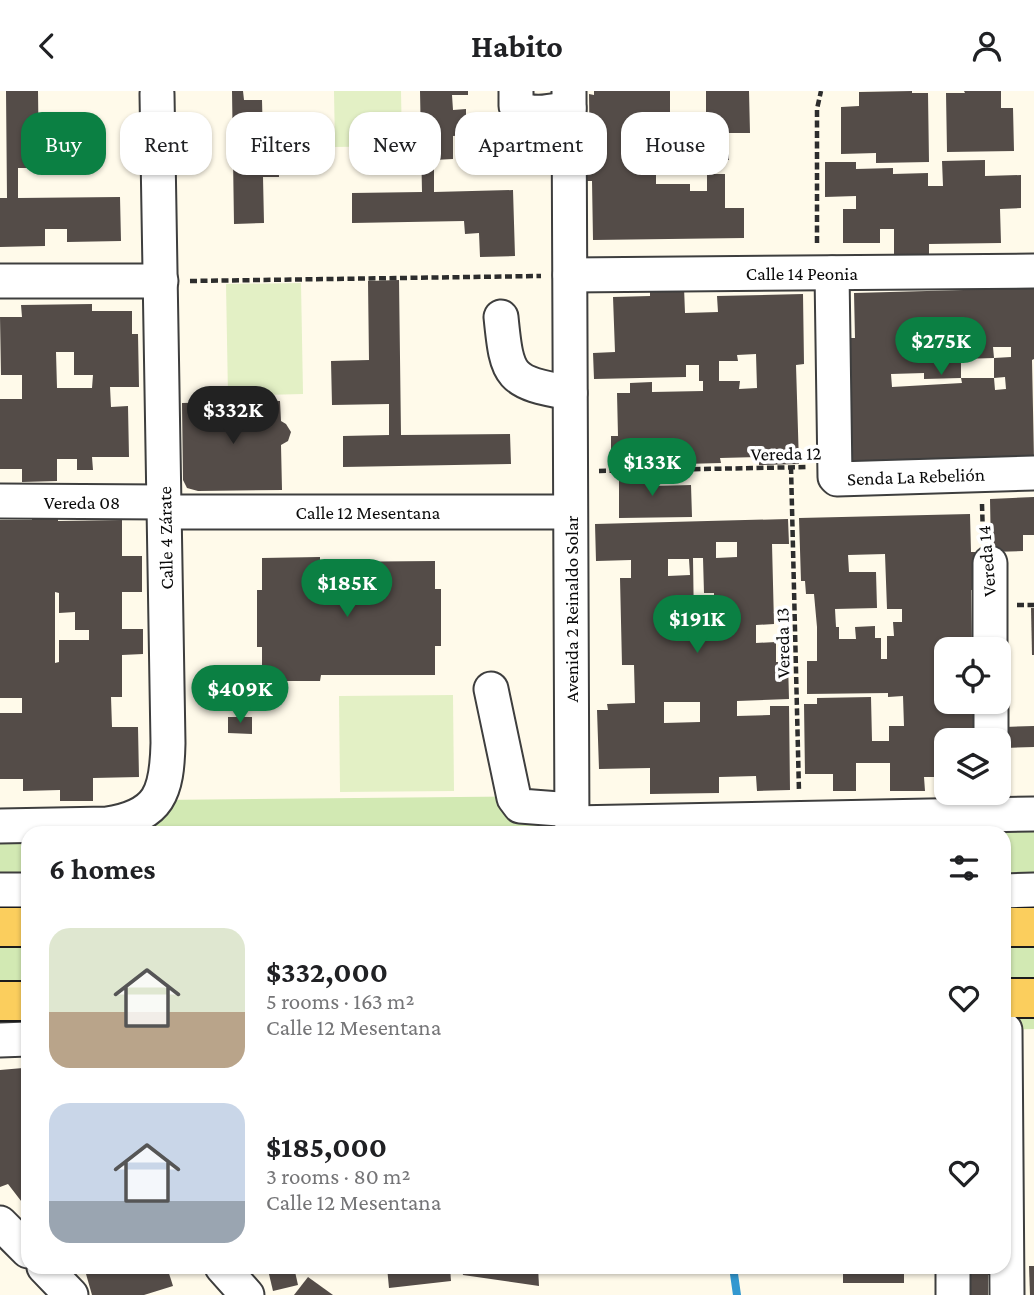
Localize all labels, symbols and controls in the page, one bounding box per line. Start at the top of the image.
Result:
icon: back [28,27,66,65]
icon: person [968,27,1006,65]
text: Habito [471,28,563,64]
chip: Buy [21,112,106,175]
chip: Rent [120,112,212,175]
chip: Filters [226,112,335,175]
chip: New [349,112,441,175]
chip: Apartment [455,112,607,175]
chip: House [621,112,729,175]
street label: Calle 14 Peonia [746,263,858,284]
pin: $275K [892,317,990,377]
text: $275K [911,327,971,353]
pin: $332K [184,387,282,446]
text: $332K [203,396,263,422]
pin: $133K [603,439,701,498]
street label: Vereda 12 [750,442,822,465]
text: $133K [623,448,681,474]
street label: Senda La Rebelión [847,464,985,489]
street label: Calle 4 Zárate [154,486,177,590]
street label: Vereda 08 [44,492,120,513]
street label: Calle 12 Mesentana [296,502,441,523]
street label: Avenida 2 Reinaldo Solar [561,515,582,702]
street label: Vereda 14 [973,524,1000,597]
pin: $185K [298,559,396,619]
text: $185K [317,569,377,595]
pin: $191K [648,595,746,655]
text: $191K [669,605,725,631]
street label: Vereda 13 [771,607,794,679]
map controls [934,637,1011,805]
button: locate [934,637,1011,714]
pin: $409K [191,665,289,725]
text: $409K [207,675,273,701]
button: layers [934,728,1011,805]
icon: filters [945,849,983,887]
text: 6 homes [49,852,156,885]
text: $332,000 [266,955,388,988]
icon: home [105,956,189,1040]
icon: heart [945,979,983,1017]
text: 5 rooms · 163 m² [266,988,415,1014]
text: Calle 12 Mesentana [266,1014,441,1040]
text: $185,000 [266,1130,387,1163]
icon: home [105,1131,189,1215]
icon: heart [945,1154,983,1192]
text: 3 rooms · 80 m² [266,1163,411,1189]
text: Calle 12 Mesentana [266,1189,441,1215]

